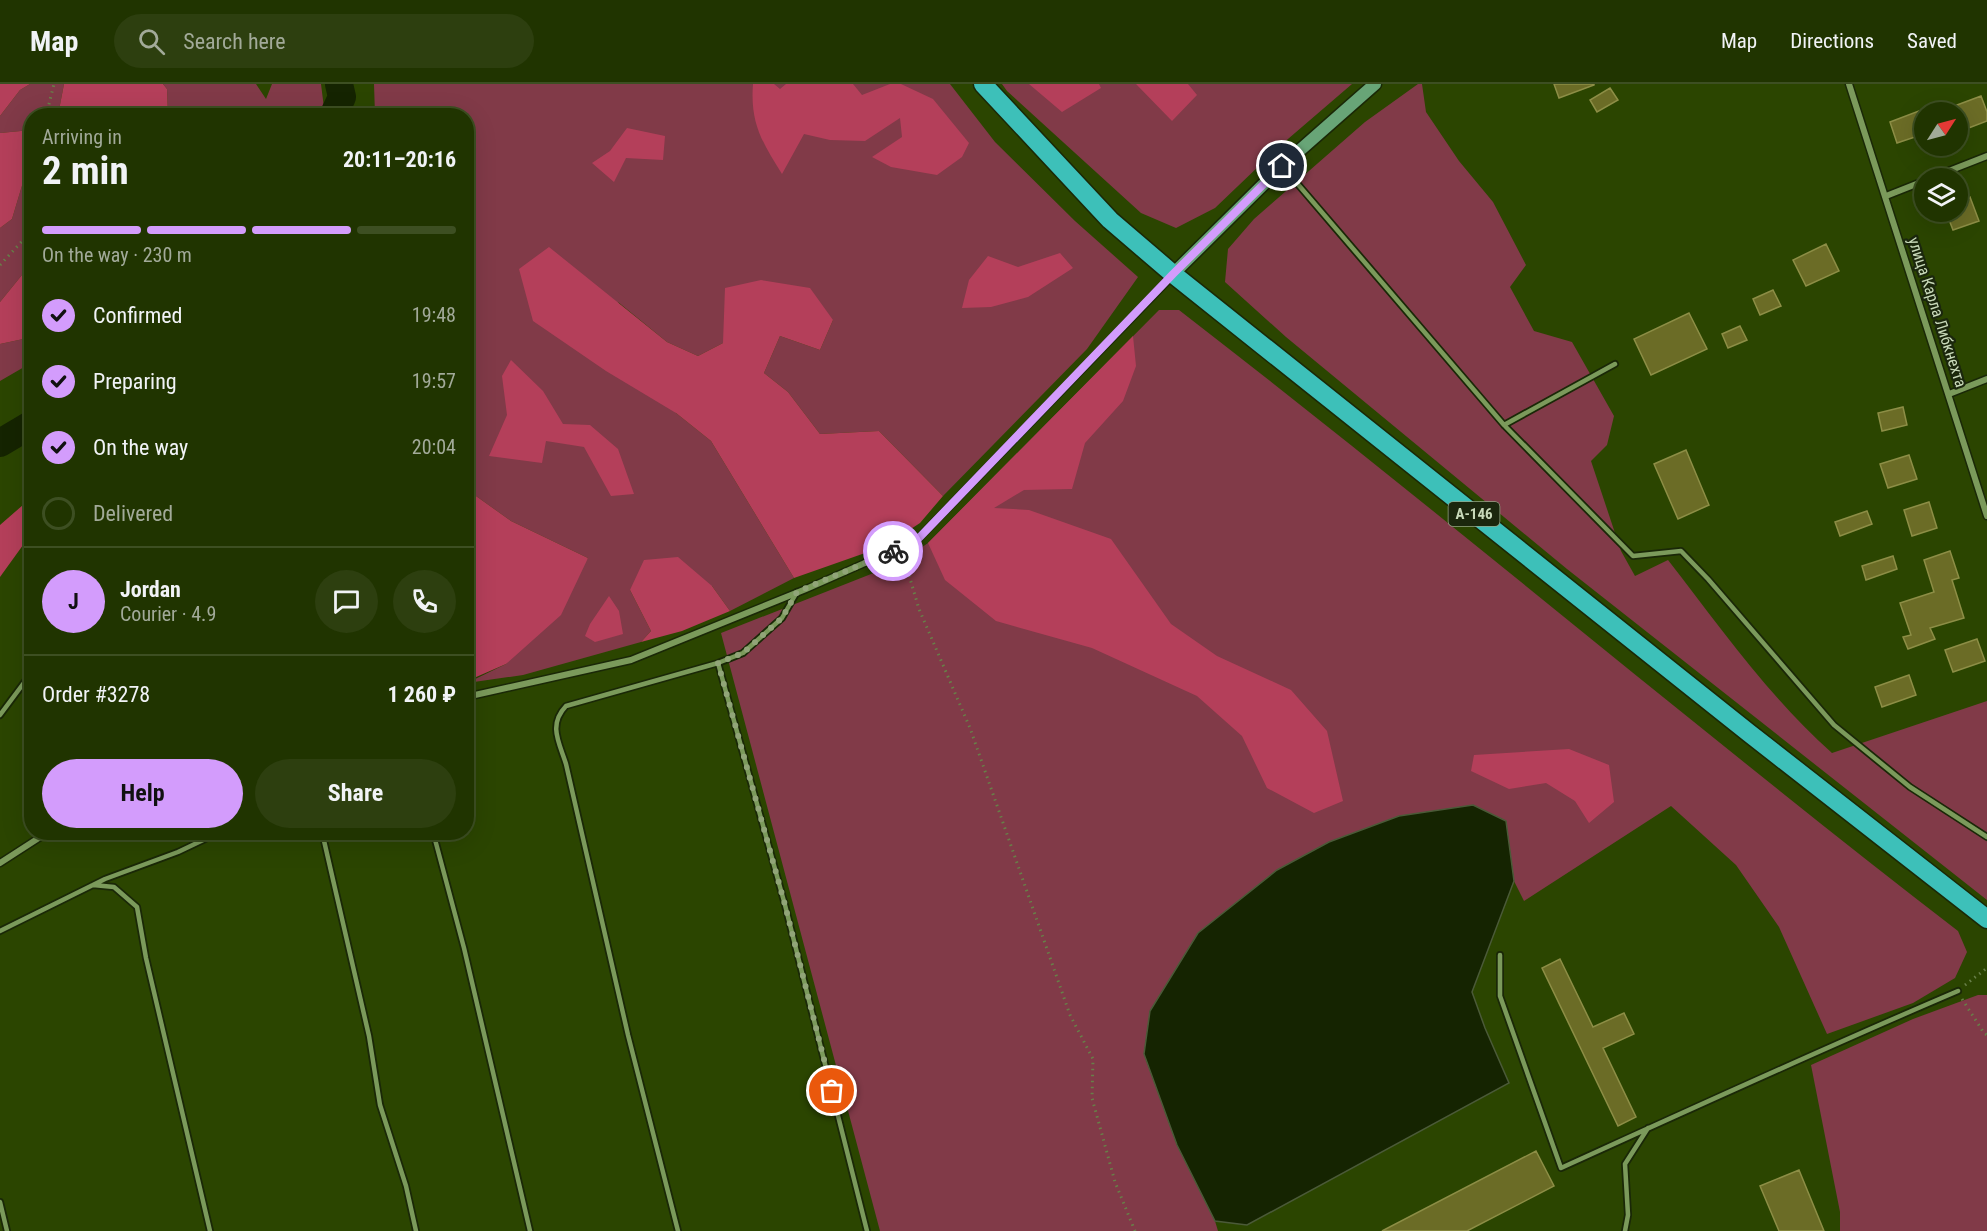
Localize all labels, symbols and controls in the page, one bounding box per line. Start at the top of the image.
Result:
search box [114,14,534,68]
text: Map [30,25,78,58]
icon: search [135,25,168,58]
text: Search here [183,29,286,54]
text: Map [1721,29,1757,53]
text: Directions [1790,29,1874,53]
text: Saved [1907,29,1957,53]
north arrow [1914,102,1968,156]
map controls [1914,102,1968,222]
text: Arriving in [42,125,122,149]
pin [1256,140,1307,191]
text: 20:11–20:16 [343,147,456,172]
text: 2 min [42,148,129,194]
icon: home [1265,149,1298,182]
button: layers [1914,168,1968,222]
street label: улица Карла Либкнехта [1904,235,1971,390]
text: On the way · 230 m [42,243,192,267]
icon: check [42,299,75,332]
text: Confirmed [93,303,182,328]
text: 19:48 [412,303,456,327]
icon: check [42,365,75,398]
text: Preparing [93,369,177,394]
text: 19:57 [412,369,456,393]
icon: check [42,431,75,464]
text: On the way [93,435,188,460]
text: 20:04 [412,435,456,459]
text: Delivered [93,501,173,526]
road number: А-146 [1448,502,1500,526]
courier [863,521,923,581]
icon: bike [877,535,910,568]
button: chat [315,570,378,633]
button: phone [393,570,456,633]
text: Jordan [120,577,181,602]
text: J [68,589,79,614]
text: Courier · 4.9 [120,602,216,626]
text: Order #3278 [42,682,150,707]
text: 1 260 ₽ [388,682,456,707]
button: Help [42,759,243,828]
button: Share [255,759,456,828]
pin [806,1065,857,1116]
icon: bag [815,1074,848,1107]

